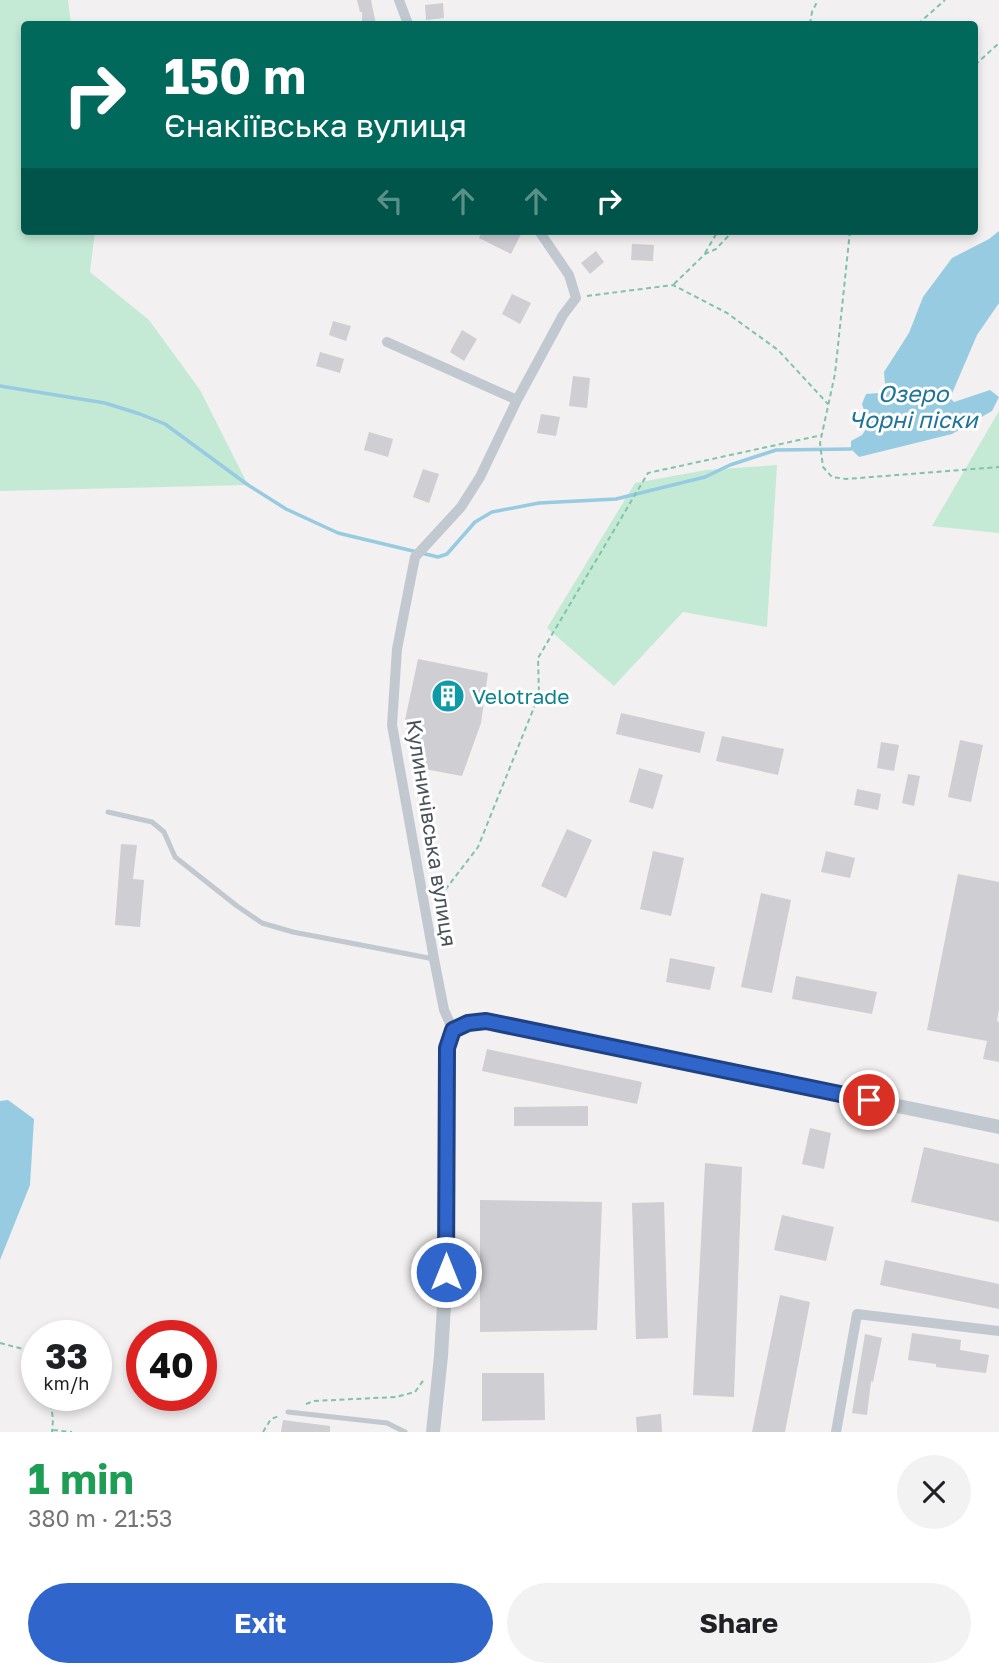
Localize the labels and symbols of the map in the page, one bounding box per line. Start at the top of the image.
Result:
water label: Озеро Чорні піски [848,379,979,433]
building icon: Velotrade [429,677,467,715]
place label: Velotrade [472,683,569,709]
street label: Кулиничівська вулиця [401,718,463,948]
pin [839,1070,899,1130]
position arrow [409,1235,483,1309]
speed limit sign: 40 [126,1320,217,1411]

